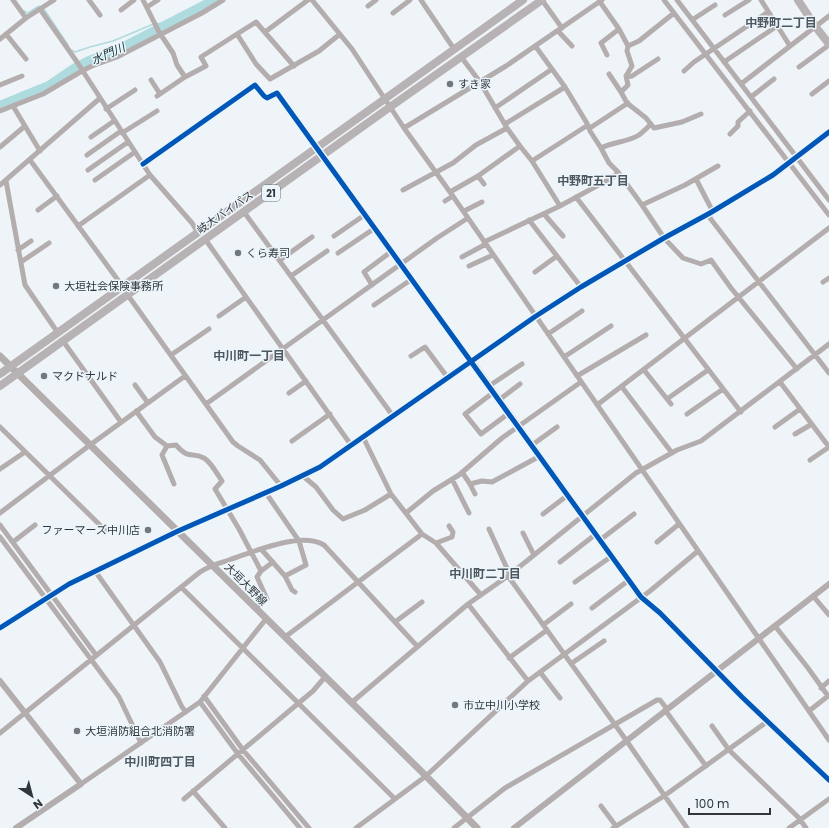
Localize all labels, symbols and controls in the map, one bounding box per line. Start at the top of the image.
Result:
district label: 中野町二丁目 [745,14,817,31]
water label: 水門川 [88,38,130,69]
place label: すき家 [458,76,491,92]
marker: すき家 [445,79,455,89]
district label: 中野町五丁目 [557,172,629,189]
road number: 21 [262,185,280,201]
street label: 岐大バイパス [193,187,257,237]
place label: くら寿司 [246,245,290,261]
marker: くら寿司 [233,248,243,258]
place label: 大垣社会保険事務所 [64,278,164,294]
marker: 大垣社会保険事務所 [51,281,61,291]
district label: 中川町一丁目 [213,347,285,364]
place label: マクドナルド [52,368,118,384]
marker: マクドナルド [39,371,49,381]
place label: ファーマーズ中川店 [42,522,140,538]
marker: ファーマーズ中川店 [143,525,153,535]
street label: 大垣大野線 [221,559,271,609]
district label: 中川町二丁目 [449,565,521,582]
place label: 市立中川小学校 [463,697,540,713]
marker: 市立中川小学校 [450,700,460,710]
place label: 大垣消防組合北消防署 [85,723,195,739]
marker: 大垣消防組合北消防署 [72,726,82,736]
district label: 中川町四丁目 [124,753,196,770]
north arrow [12,776,52,816]
scale bar [689,790,770,816]
text: N [30,795,46,813]
text: 100 m [695,795,729,812]

